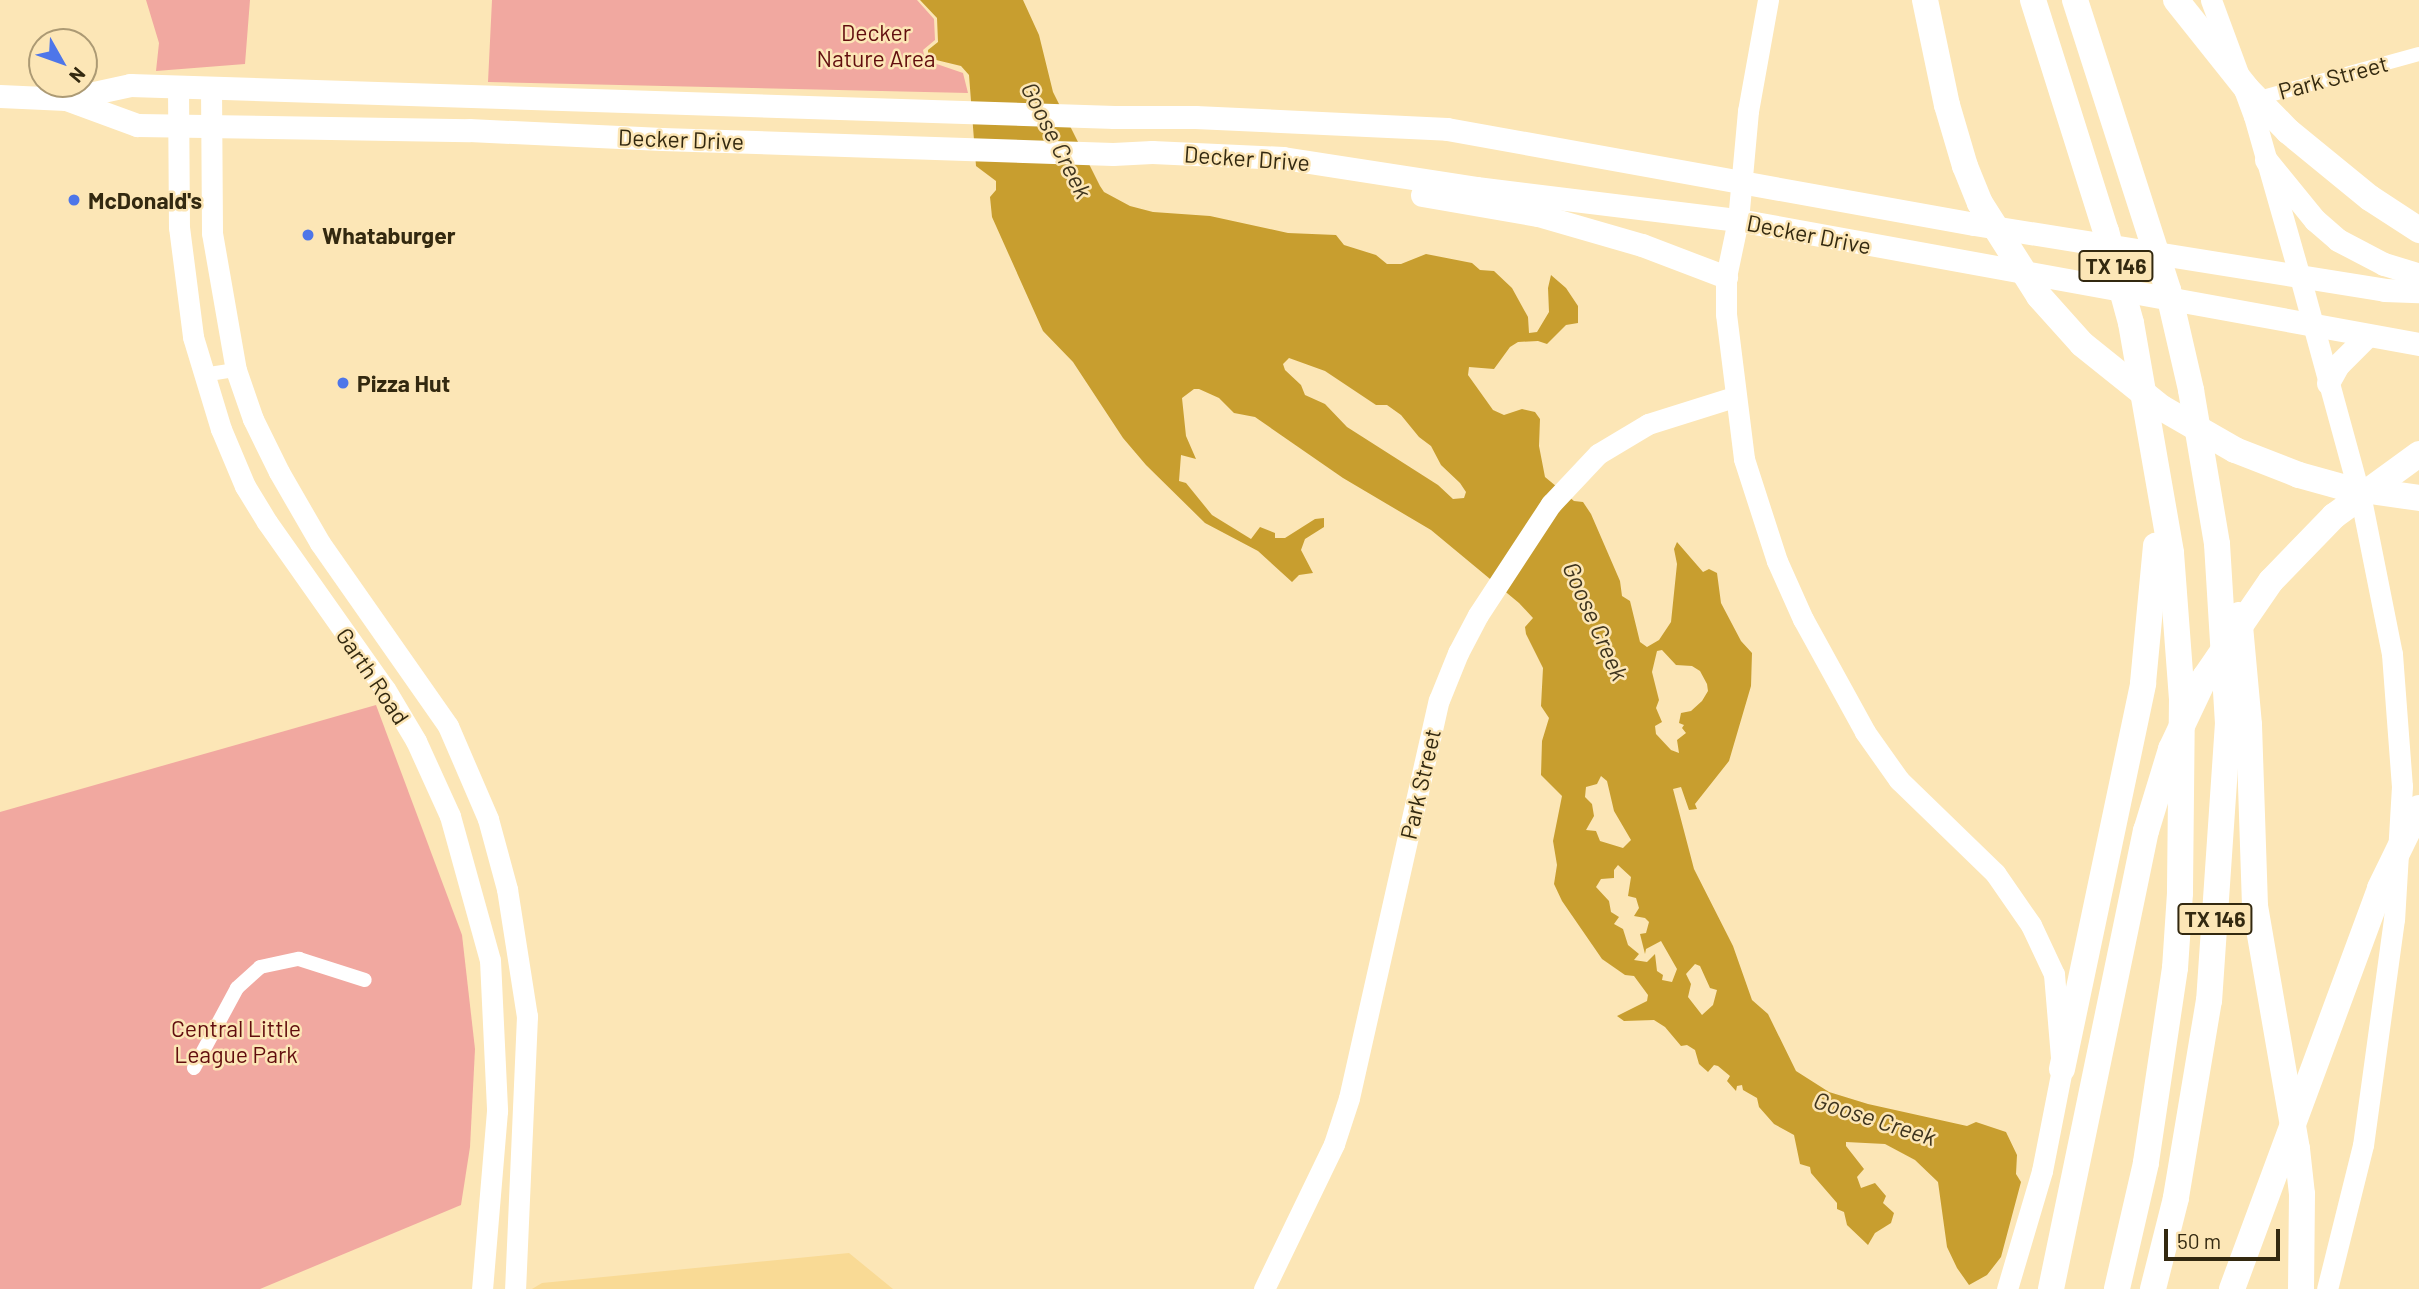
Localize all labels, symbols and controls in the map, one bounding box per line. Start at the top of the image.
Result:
park label: Decker Nature Area [816,18,936,72]
north arrow [28,28,98,98]
street label: Park Street [2275,49,2391,105]
text: N [65,63,91,88]
water label: Goose Creek [1015,77,1099,203]
street label: Decker Drive [618,123,744,155]
street label: Decker Drive [1183,140,1311,176]
place label: McDonald's [88,186,202,214]
marker: McDonald's [66,192,82,208]
street label: Decker Drive [1745,208,1873,260]
place label: Whataburger [322,221,456,249]
marker: Whataburger [300,227,316,243]
road number: TX 146 [2078,248,2154,284]
place label: Pizza Hut [357,369,450,397]
marker: Pizza Hut [335,375,351,391]
water label: Goose Creek [1557,557,1635,685]
street label: Garth Road [331,622,415,730]
street label: Park Street [1394,726,1446,842]
road number: TX 146 [2176,902,2254,936]
park label: Central Little League Park [171,1014,301,1068]
water label: Goose Creek [1810,1085,1940,1151]
scale bar [2167,1216,2282,1260]
text: 50 m [2177,1228,2221,1253]

